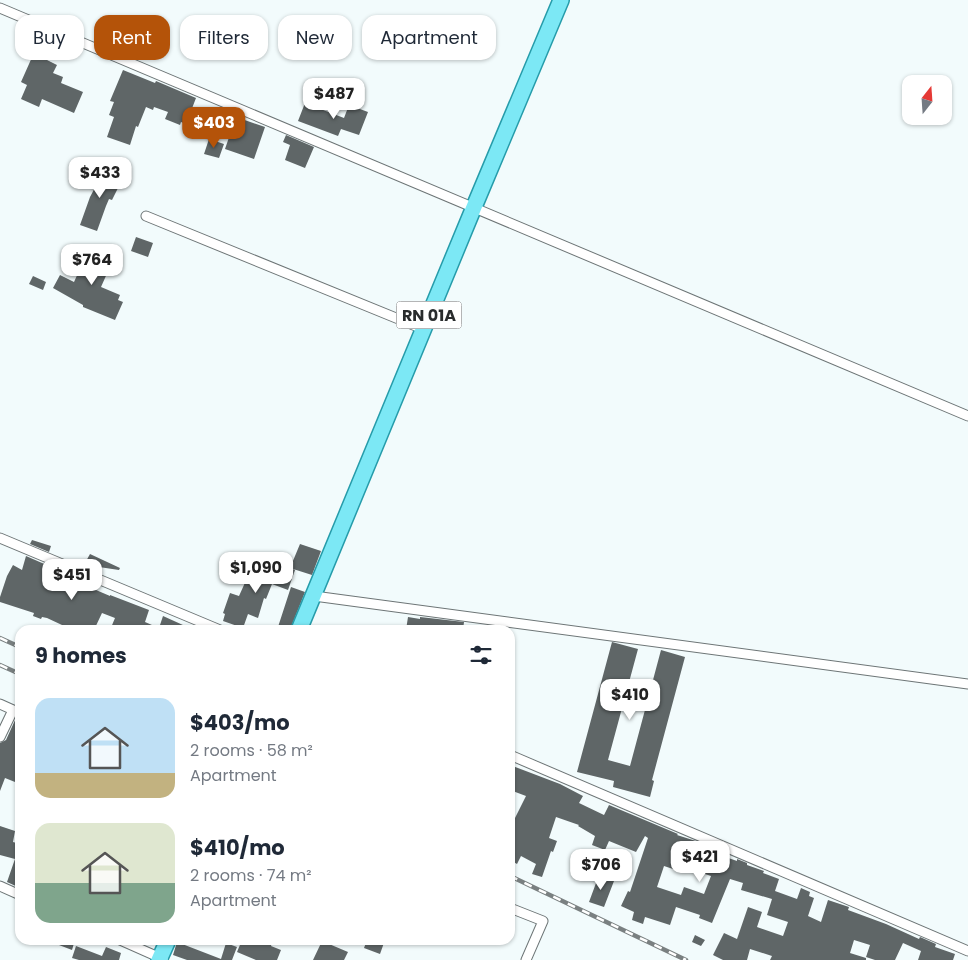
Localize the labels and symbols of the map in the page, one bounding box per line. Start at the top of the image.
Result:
north arrow [902,75,952,125]
pin: $487 [304,78,364,120]
pin: $403 [184,106,244,149]
pin: $433 [70,156,130,199]
pin: $764 [62,244,122,286]
road number: RN 01A [396,302,462,328]
pin: $1,090 [215,552,297,594]
pin: $451 [42,558,102,601]
pin: $410 [600,678,660,721]
pin: $421 [670,840,730,883]
pin: $706 [571,848,631,891]

